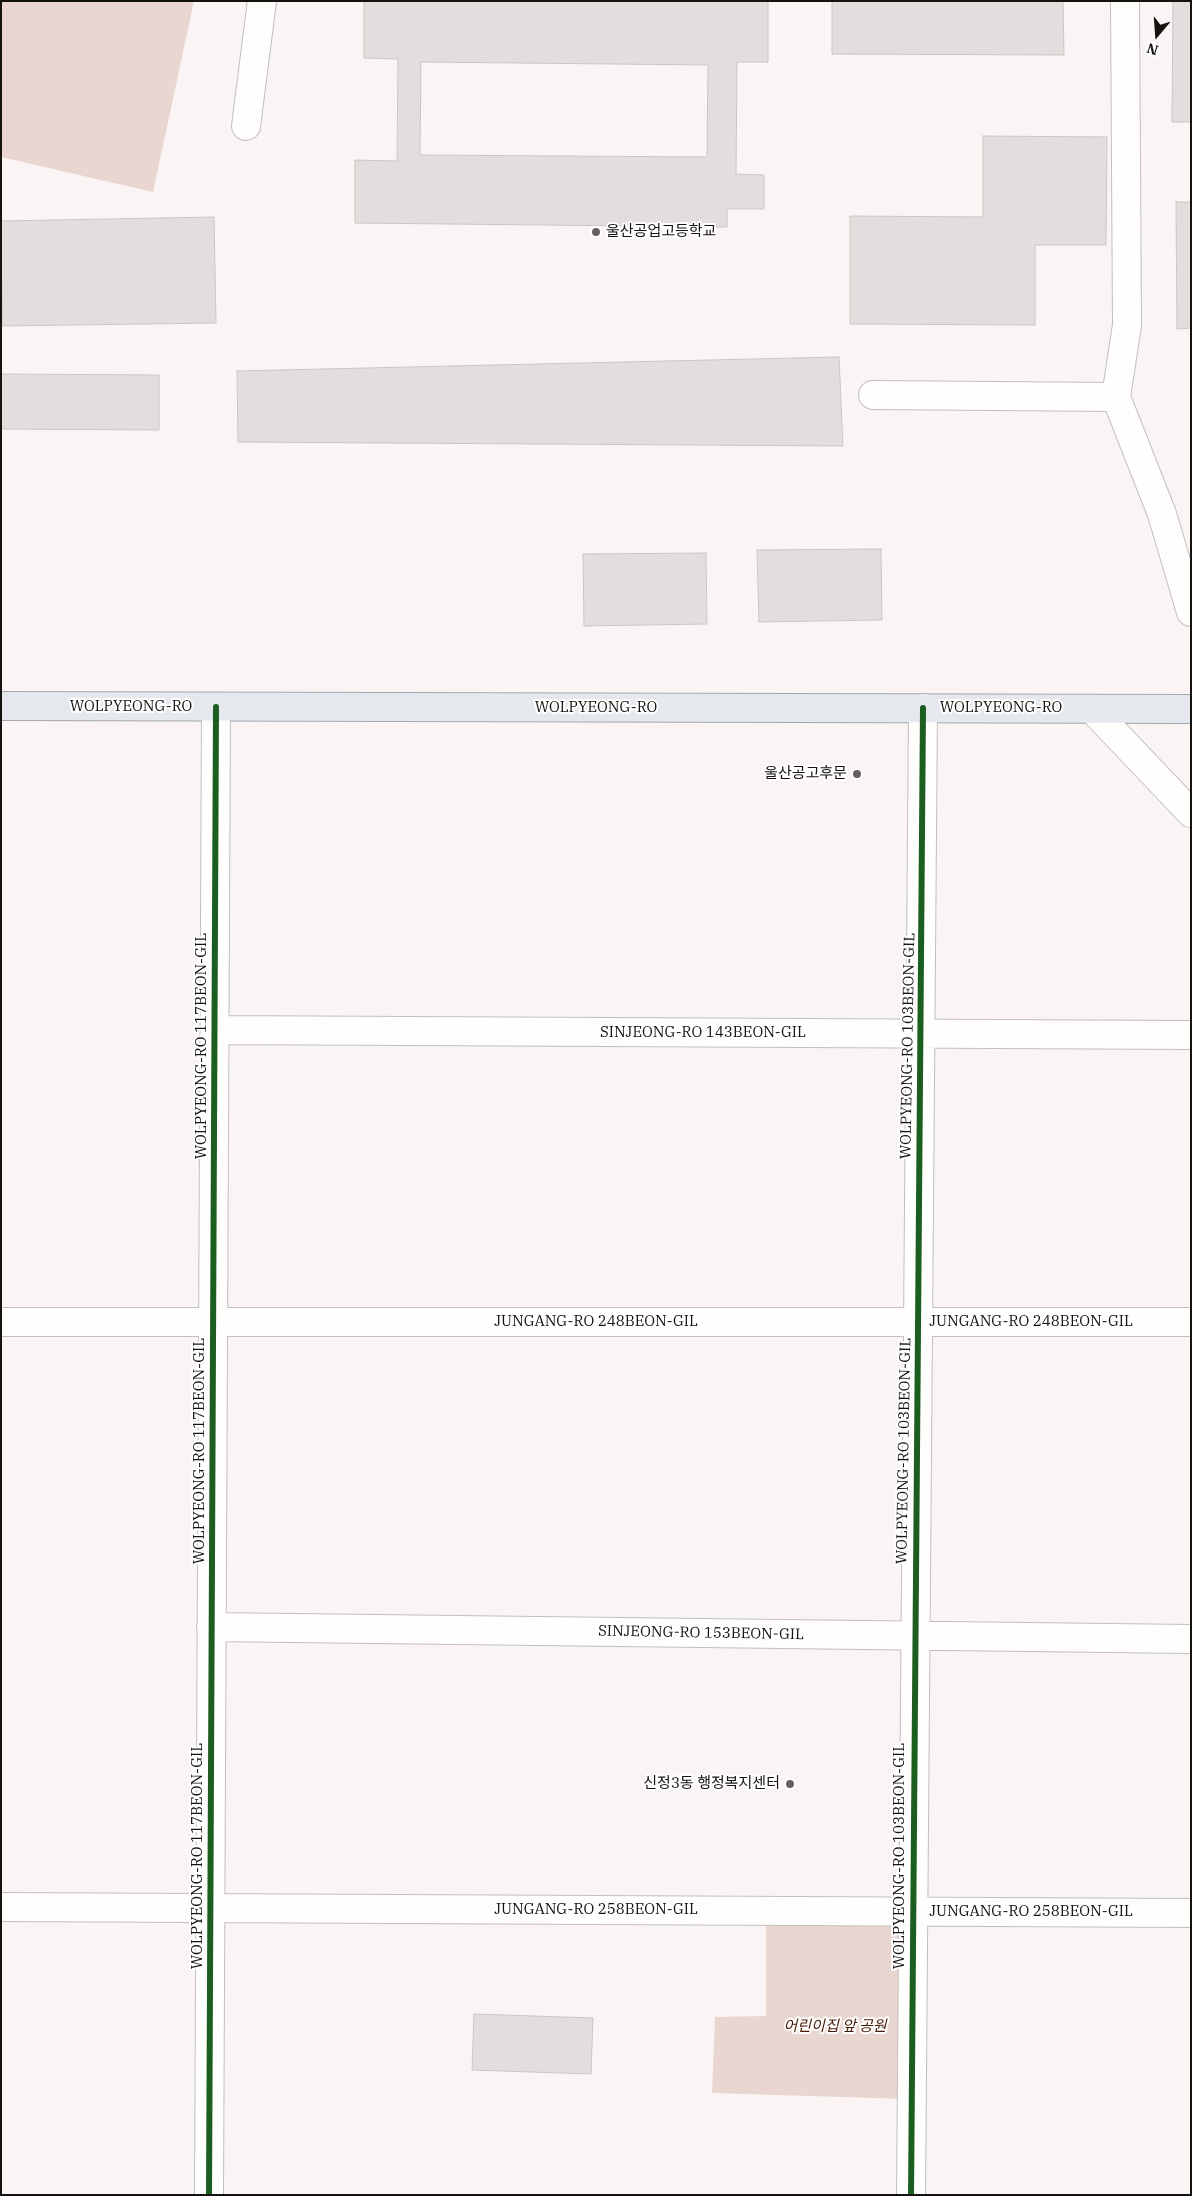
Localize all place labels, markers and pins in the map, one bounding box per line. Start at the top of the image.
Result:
place label: 울산공업고등학교 [606,223,716,241]
marker: 울산공업고등학교 [590,226,602,238]
place label: 울산공고후문 [764,765,847,783]
marker: 울산공고후문 [851,768,863,780]
place label: 신정3동 행정복지센터 [643,1775,780,1793]
marker: 신정3동 행정복지센터 [784,1778,796,1790]

